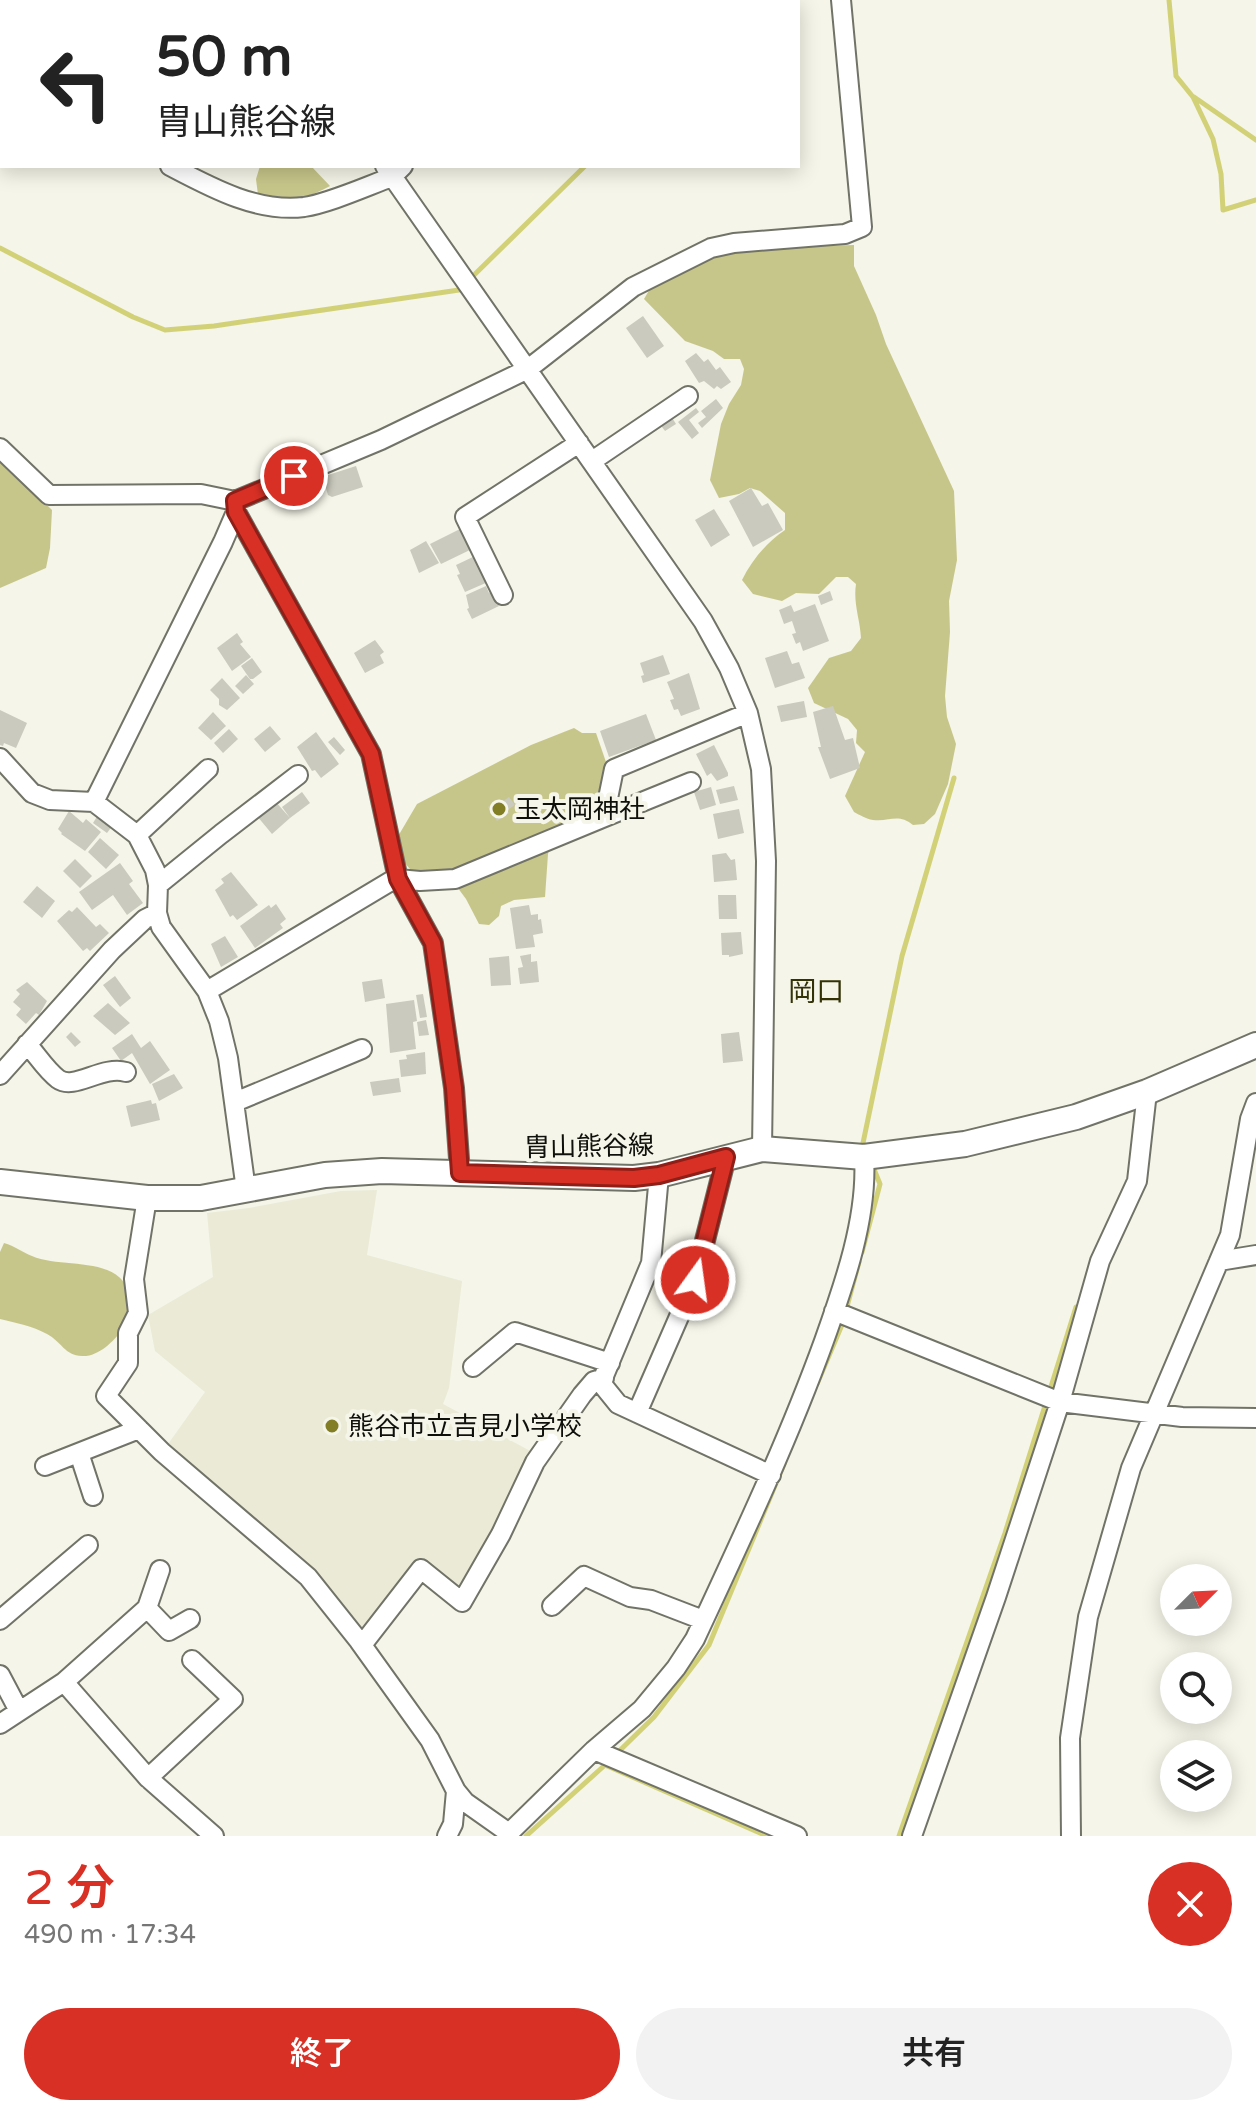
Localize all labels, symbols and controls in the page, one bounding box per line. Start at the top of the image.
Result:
text: 50 m [156,24,292,91]
icon: left [24,32,128,136]
text: 胄山熊谷線 [156,101,336,144]
pin [260,442,328,510]
icon: arrive [272,454,316,498]
place label: 玉太岡神社 [515,794,645,825]
marker: 玉太岡神社 [490,800,508,818]
district label: 岡口 [788,975,844,1009]
street label: 胄山熊谷線 [524,1130,654,1163]
position arrow [653,1238,737,1322]
place label: 熊谷市立吉見小学校 [348,1411,582,1442]
marker: 熊谷市立吉見小学校 [323,1417,341,1435]
north arrow [1160,1564,1232,1636]
map controls [1160,1564,1232,1812]
button: search [1160,1652,1232,1724]
button: layers [1160,1740,1232,1812]
text: 2 分 [24,1860,115,1918]
button: close [1148,1862,1232,1946]
text: 490 m · 17:34 [24,1919,196,1950]
button: 終了 [24,2008,620,2100]
button: 共有 [636,2008,1232,2100]

